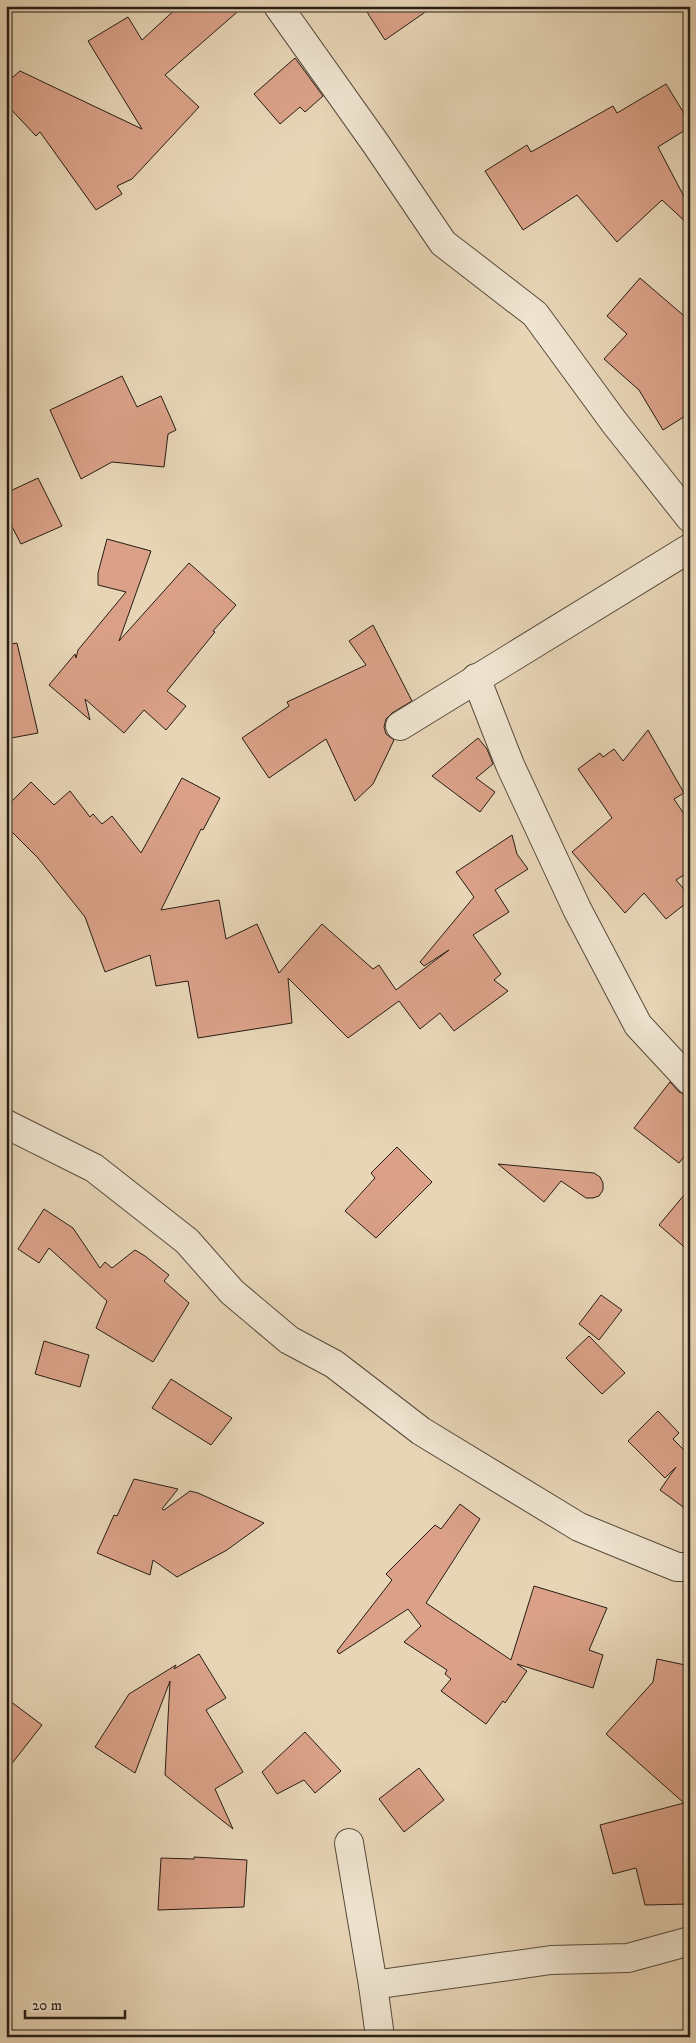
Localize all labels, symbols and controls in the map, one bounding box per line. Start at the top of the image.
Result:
scale bar [25,1988,125,2020]
text: 20 m [32,1996,62,2015]

